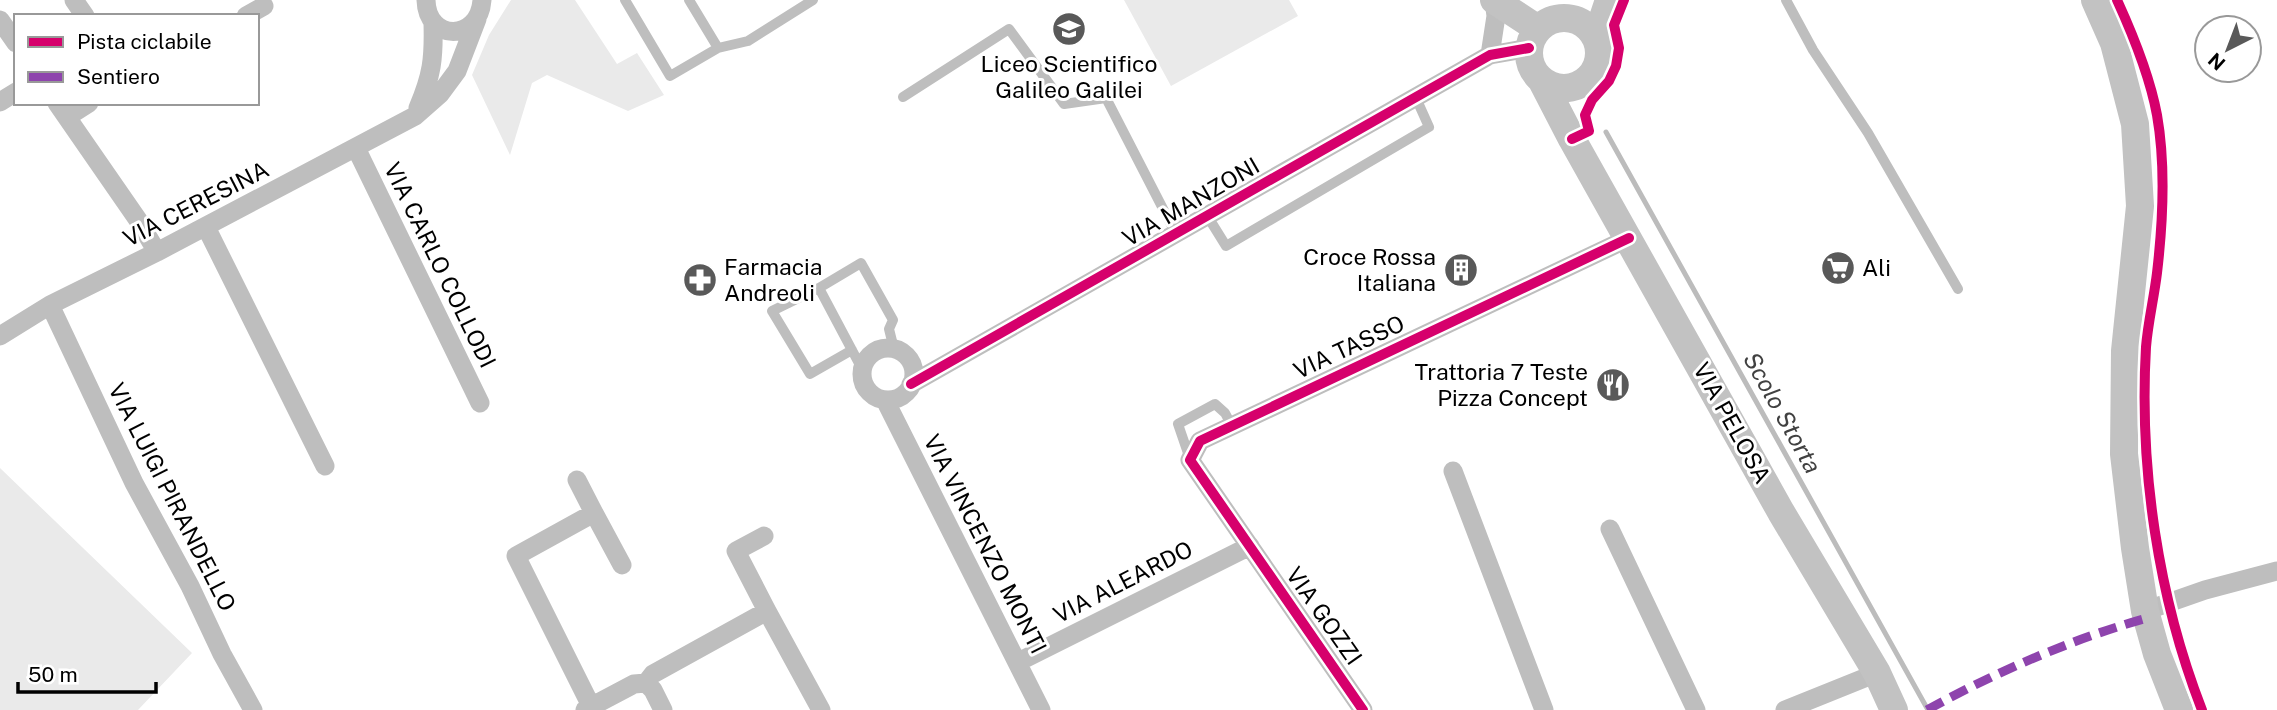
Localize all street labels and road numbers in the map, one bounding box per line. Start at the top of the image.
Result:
street label: VIA MANZONI [1118,152,1264,252]
street label: VIA CERESINA [119,155,273,252]
street label: VIA CARLO COLLODI [379,158,502,372]
street label: VIA TASSO [1289,309,1408,384]
street label: VIA PELOSA [1688,358,1777,488]
street label: VIA LUIGI PIRANDELLO [103,378,242,615]
street label: VIA VINCENZO MONTI [918,430,1052,658]
street label: VIA ALEARDO [1049,535,1197,628]
street label: VIA GOZZI [1281,562,1368,670]

